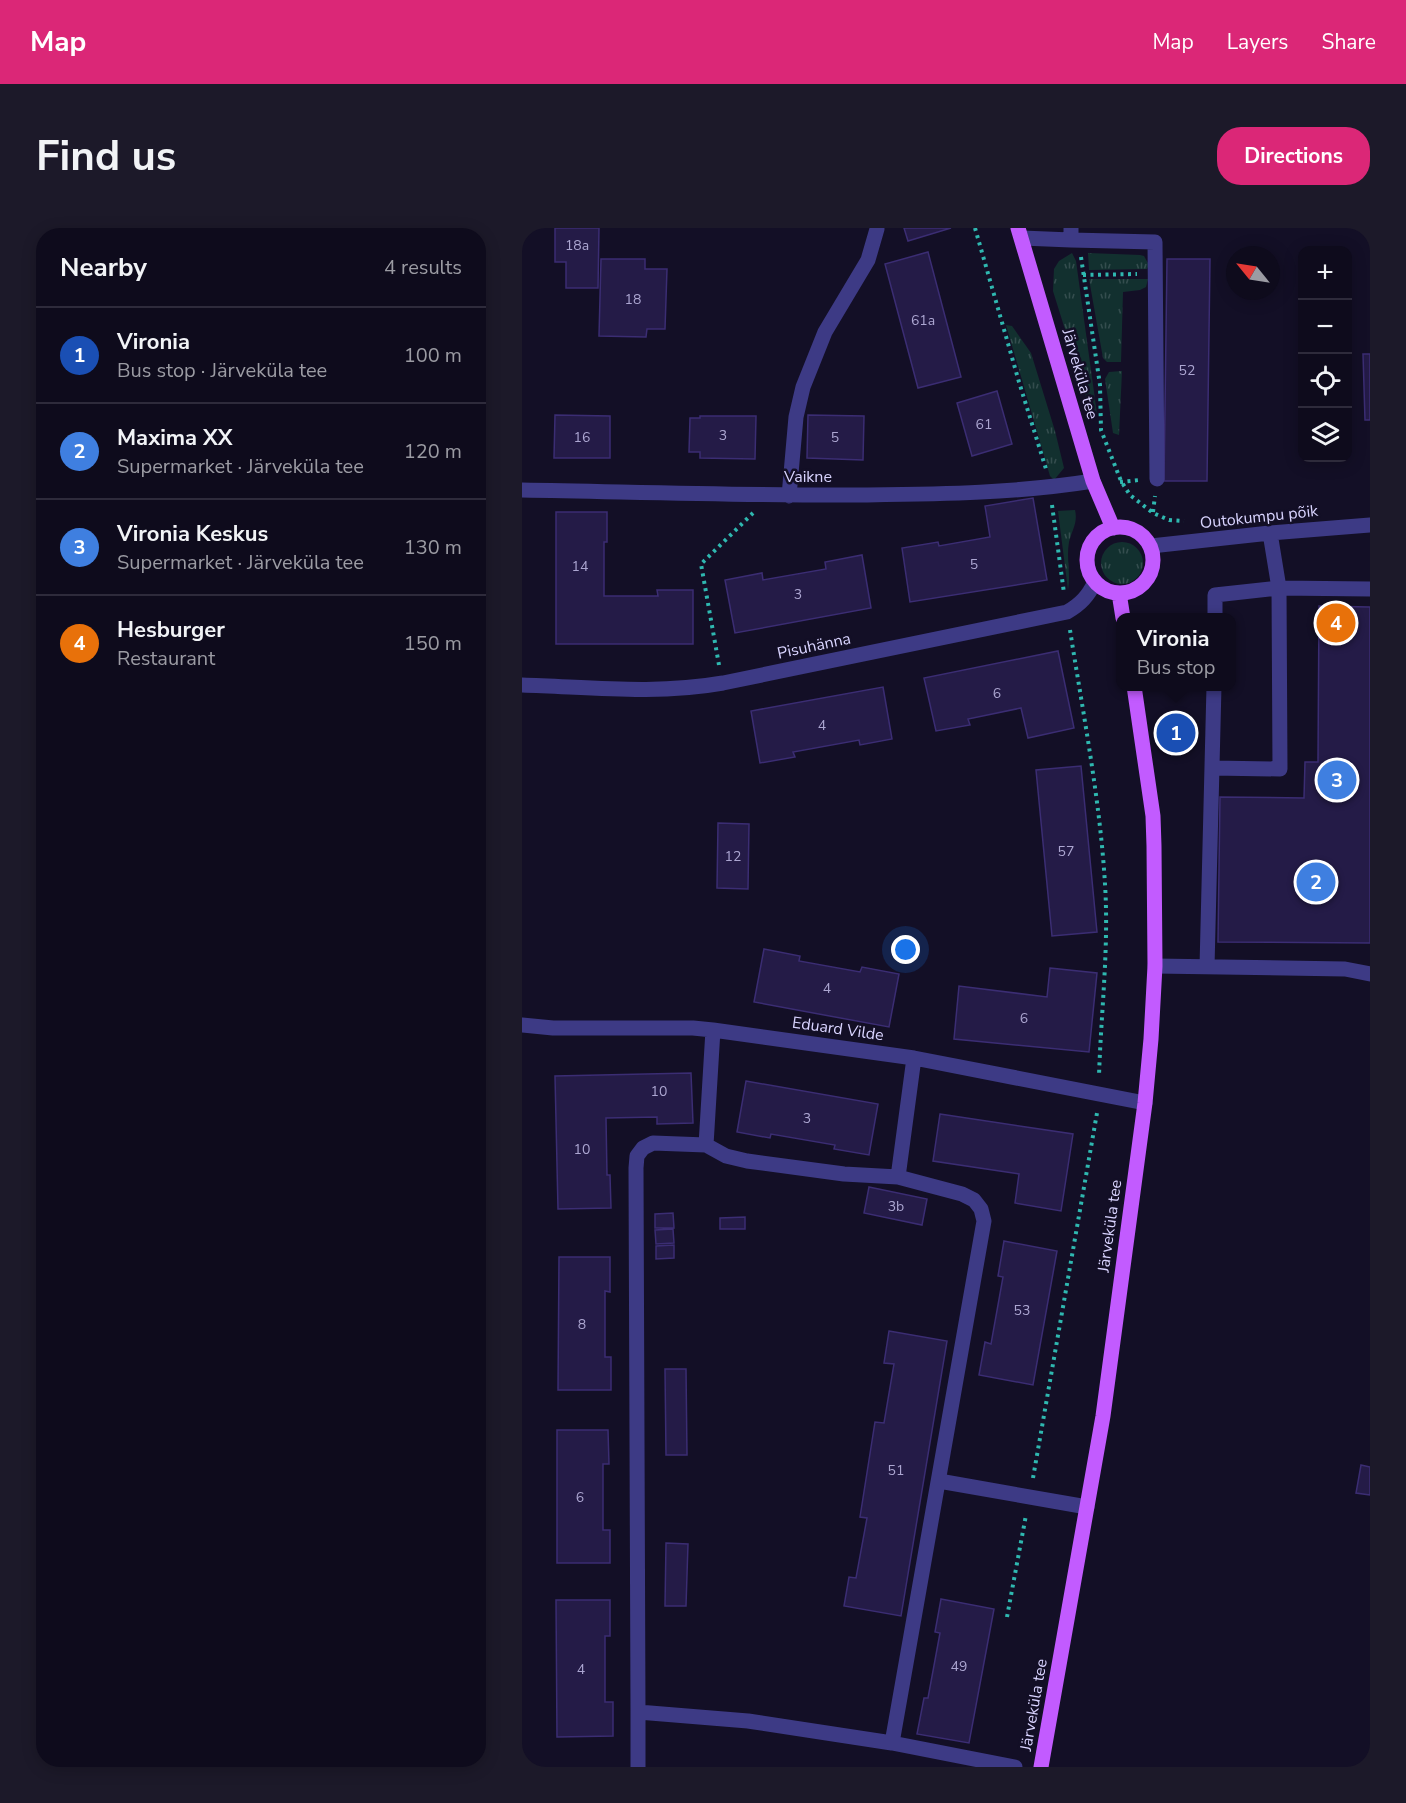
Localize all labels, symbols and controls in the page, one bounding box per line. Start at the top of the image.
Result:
text: Map [30,23,86,61]
text: Map [1152,28,1194,56]
text: Layers [1227,28,1288,56]
text: Share [1321,28,1376,56]
button: Directions [1217,127,1370,185]
text: Find us [36,128,176,185]
house number: 18a [565,236,589,255]
north arrow [1226,246,1280,300]
map controls [1298,246,1352,462]
button: + [1298,246,1352,300]
text: Nearby [60,250,147,285]
text: 4 results [384,254,462,281]
house number: 18 [625,290,641,309]
button: − [1298,300,1352,354]
house number: 61a [911,311,935,330]
street label: Järveküla tee [1056,325,1103,422]
text: Vironia [117,327,190,357]
text: 1 [74,342,86,369]
text: 100 m [404,342,462,369]
button: locate [1298,354,1352,408]
text: Bus stop · Järveküla tee [117,357,327,384]
house number: 52 [1179,361,1195,380]
button: layers [1298,408,1352,462]
house number: 61 [976,415,992,434]
text: Maxima XX [117,423,233,453]
house number: 3 [719,426,727,445]
house number: 16 [574,428,590,447]
house number: 5 [831,428,839,447]
text: 2 [74,438,86,465]
text: 120 m [404,438,462,465]
text: Supermarket · Järveküla tee [117,453,364,480]
street label: Vaikne [783,466,832,488]
street label: Outokumpu põik [1199,500,1320,534]
text: Vironia Keskus [117,519,268,549]
text: 3 [74,534,86,561]
text: 130 m [404,534,462,561]
text: Supermarket · Järveküla tee [117,549,364,576]
house number: 5 [970,555,978,574]
house number: 14 [572,557,588,576]
house number: 3 [794,585,802,604]
pin: 4 [1316,600,1356,646]
popup [1116,613,1236,691]
text: Hesburger [117,615,225,645]
text: Vironia [1137,624,1210,654]
street label: Pisuhänna [775,627,853,665]
text: 4 [74,630,86,657]
text: 150 m [404,630,462,657]
text: Restaurant [117,645,215,672]
text: Bus stop [1137,654,1215,681]
house number: 6 [993,684,1001,703]
pin: 1 [1156,710,1196,756]
house number: 4 [818,716,826,735]
pin: 3 [1318,758,1356,802]
house number: 57 [1058,842,1074,861]
house number: 12 [725,847,741,866]
pin: 2 [1296,860,1336,904]
your location [891,935,920,964]
house number: 4 [823,979,831,998]
house number: 6 [1020,1009,1028,1028]
street label: Eduard Vilde [791,1012,885,1046]
house number: 10 [651,1082,667,1101]
house number: 3 [803,1109,811,1128]
house number: 10 [574,1140,590,1159]
street label: Järveküla tee [1092,1178,1127,1275]
house number: 3b [888,1197,904,1216]
house number: 53 [1014,1301,1030,1320]
house number: 8 [578,1315,586,1334]
house number: 51 [888,1461,904,1480]
house number: 6 [576,1488,584,1507]
house number: 49 [951,1657,967,1676]
street label: Järveküla tee [1015,1657,1053,1754]
house number: 4 [577,1660,585,1679]

